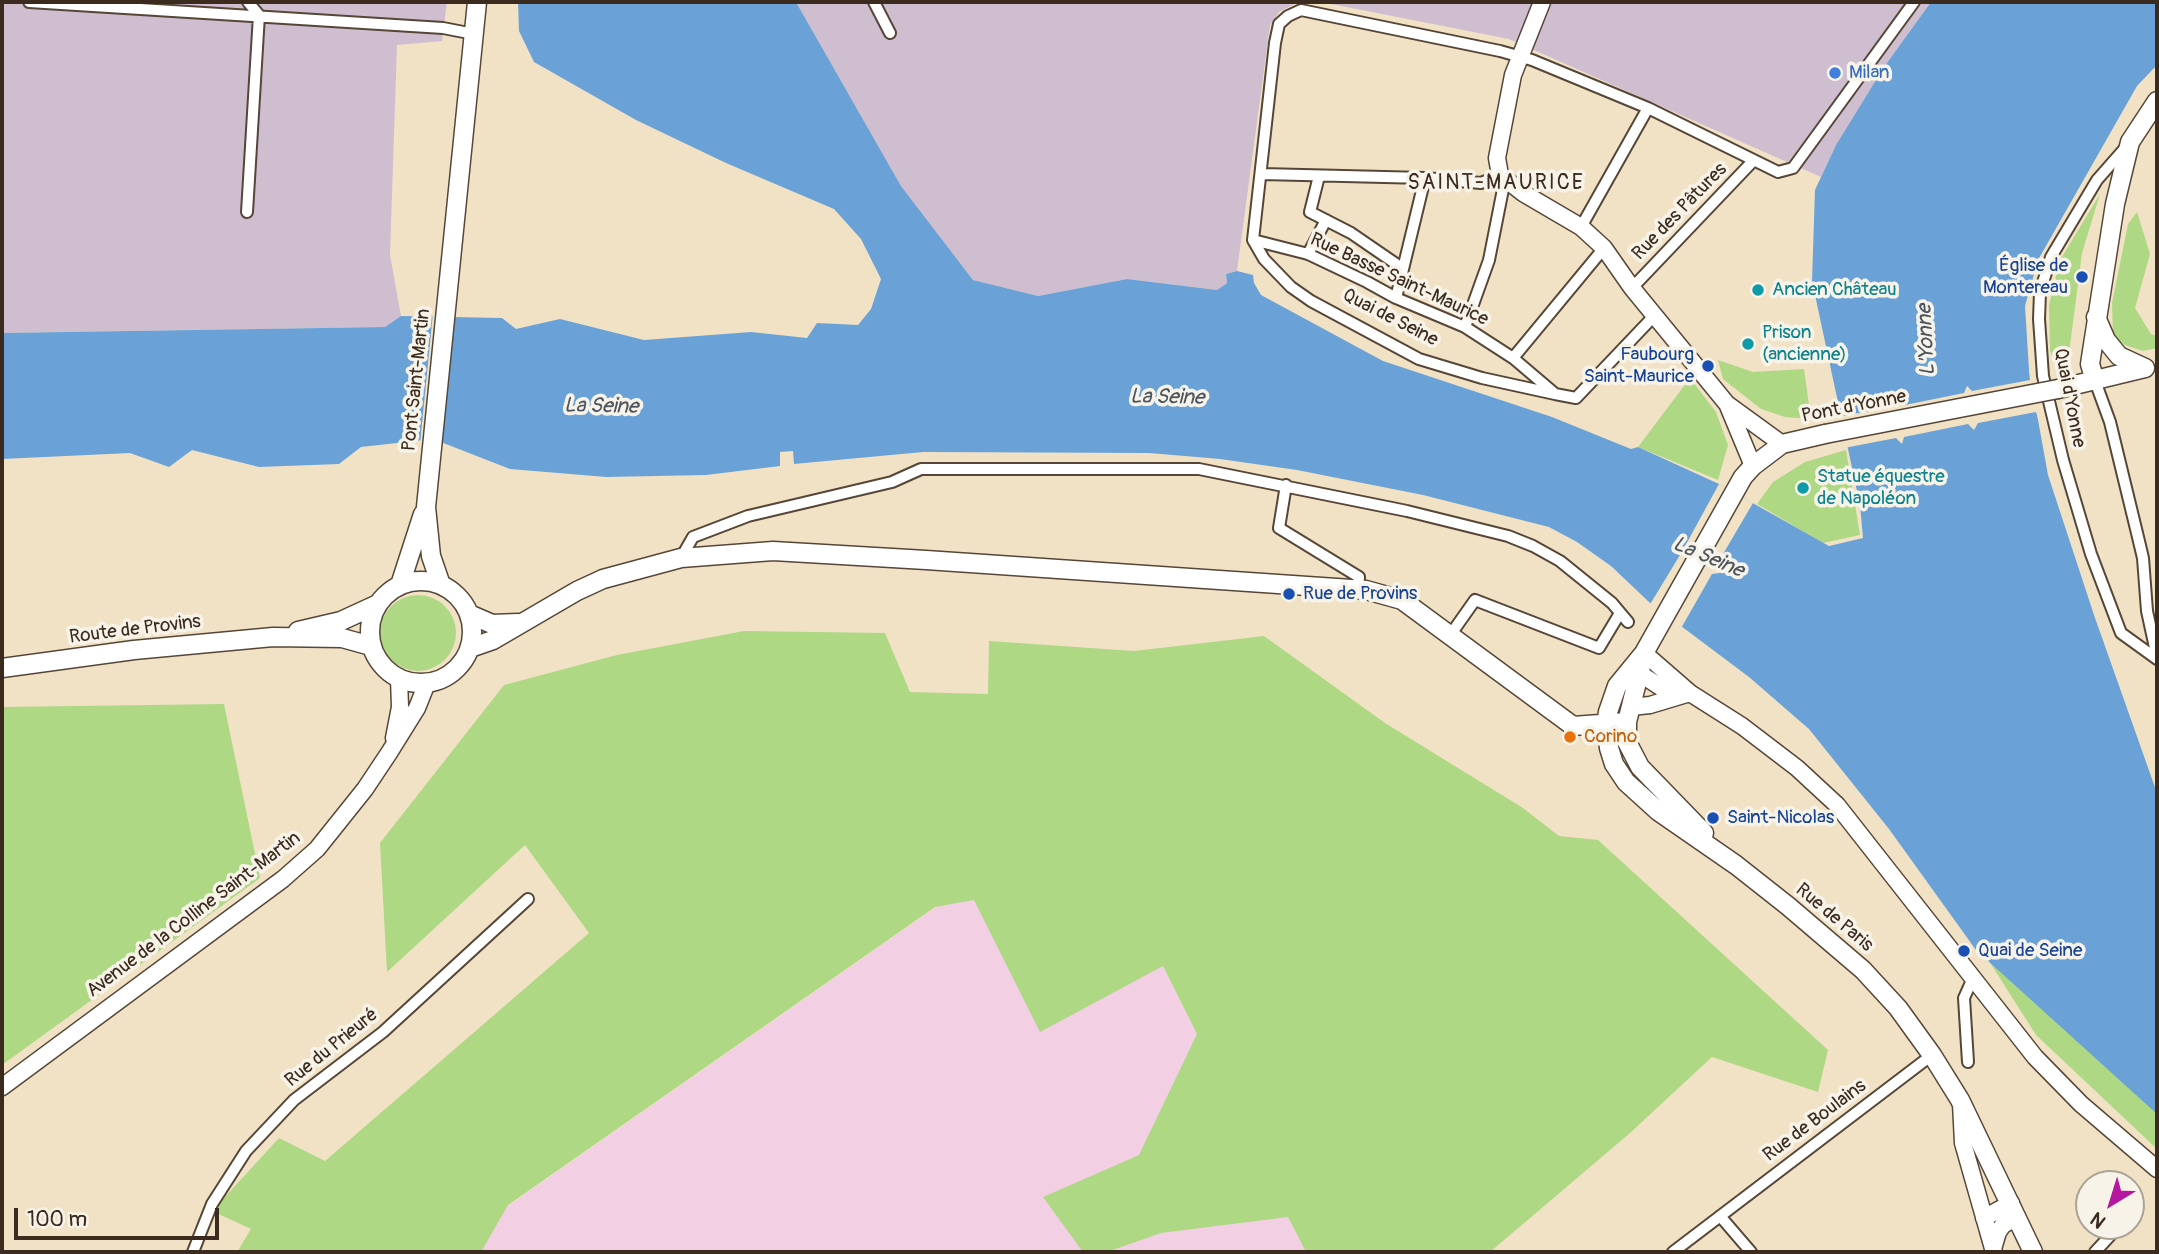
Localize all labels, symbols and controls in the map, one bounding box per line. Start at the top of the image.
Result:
place label: Milan [1849,62,1890,84]
marker: Milan [1827,65,1843,81]
street label: Rue des Pâtures [1628,159,1732,265]
district label: SAINT-MAURICE [1409,171,1583,197]
street label: Rue Basse Saint-Maurice [1306,229,1492,331]
place label: Église de Montereau [1983,255,2068,299]
marker: Église de Montereau [2074,269,2090,285]
place label: Ancien Château [1772,279,1897,301]
marker: Ancien Château [1750,282,1766,298]
street label: Quai de Seine [1338,284,1442,352]
water label: L'Yonne [1913,304,1941,376]
street label: Pont Saint-Martin [398,308,436,452]
place label: Prison (ancienne) [1762,322,1847,366]
marker: Prison (ancienne) [1740,336,1756,352]
place label: Faubourg Saint-Maurice [1584,344,1694,388]
street label: Quai d'Yonne [2048,346,2090,450]
marker: Faubourg Saint-Maurice [1700,358,1716,374]
water label: La Seine [1130,385,1204,411]
street label: Pont d'Yonne [1800,386,1908,428]
water label: La Seine [564,394,638,420]
place label: Statue équestre de Napoléon [1817,466,1945,510]
marker: Statue équestre de Napoléon [1795,480,1811,496]
water label: La Seine [1669,532,1747,584]
place label: Rue de Provins [1303,583,1417,605]
marker: Rue de Provins [1281,586,1297,602]
street label: Route de Provins [68,611,202,649]
place label: Corino [1584,726,1637,748]
marker: Corino [1562,729,1578,745]
place label: Saint-Nicolas [1727,807,1834,829]
marker: Saint-Nicolas [1705,810,1721,826]
street label: Avenue de la Colline Saint-Martin [83,827,305,1003]
street label: Rue de Paris [1791,879,1877,957]
place label: Quai de Seine [1978,940,2082,962]
marker: Quai de Seine [1956,943,1972,959]
street label: Rue du Prieuré [281,1004,383,1092]
street label: Rue de Boulains [1759,1075,1871,1167]
north arrow [2075,1170,2145,1240]
scale bar [18,1194,222,1238]
text: 100 m [27,1206,87,1233]
text: N [2086,1207,2111,1233]

